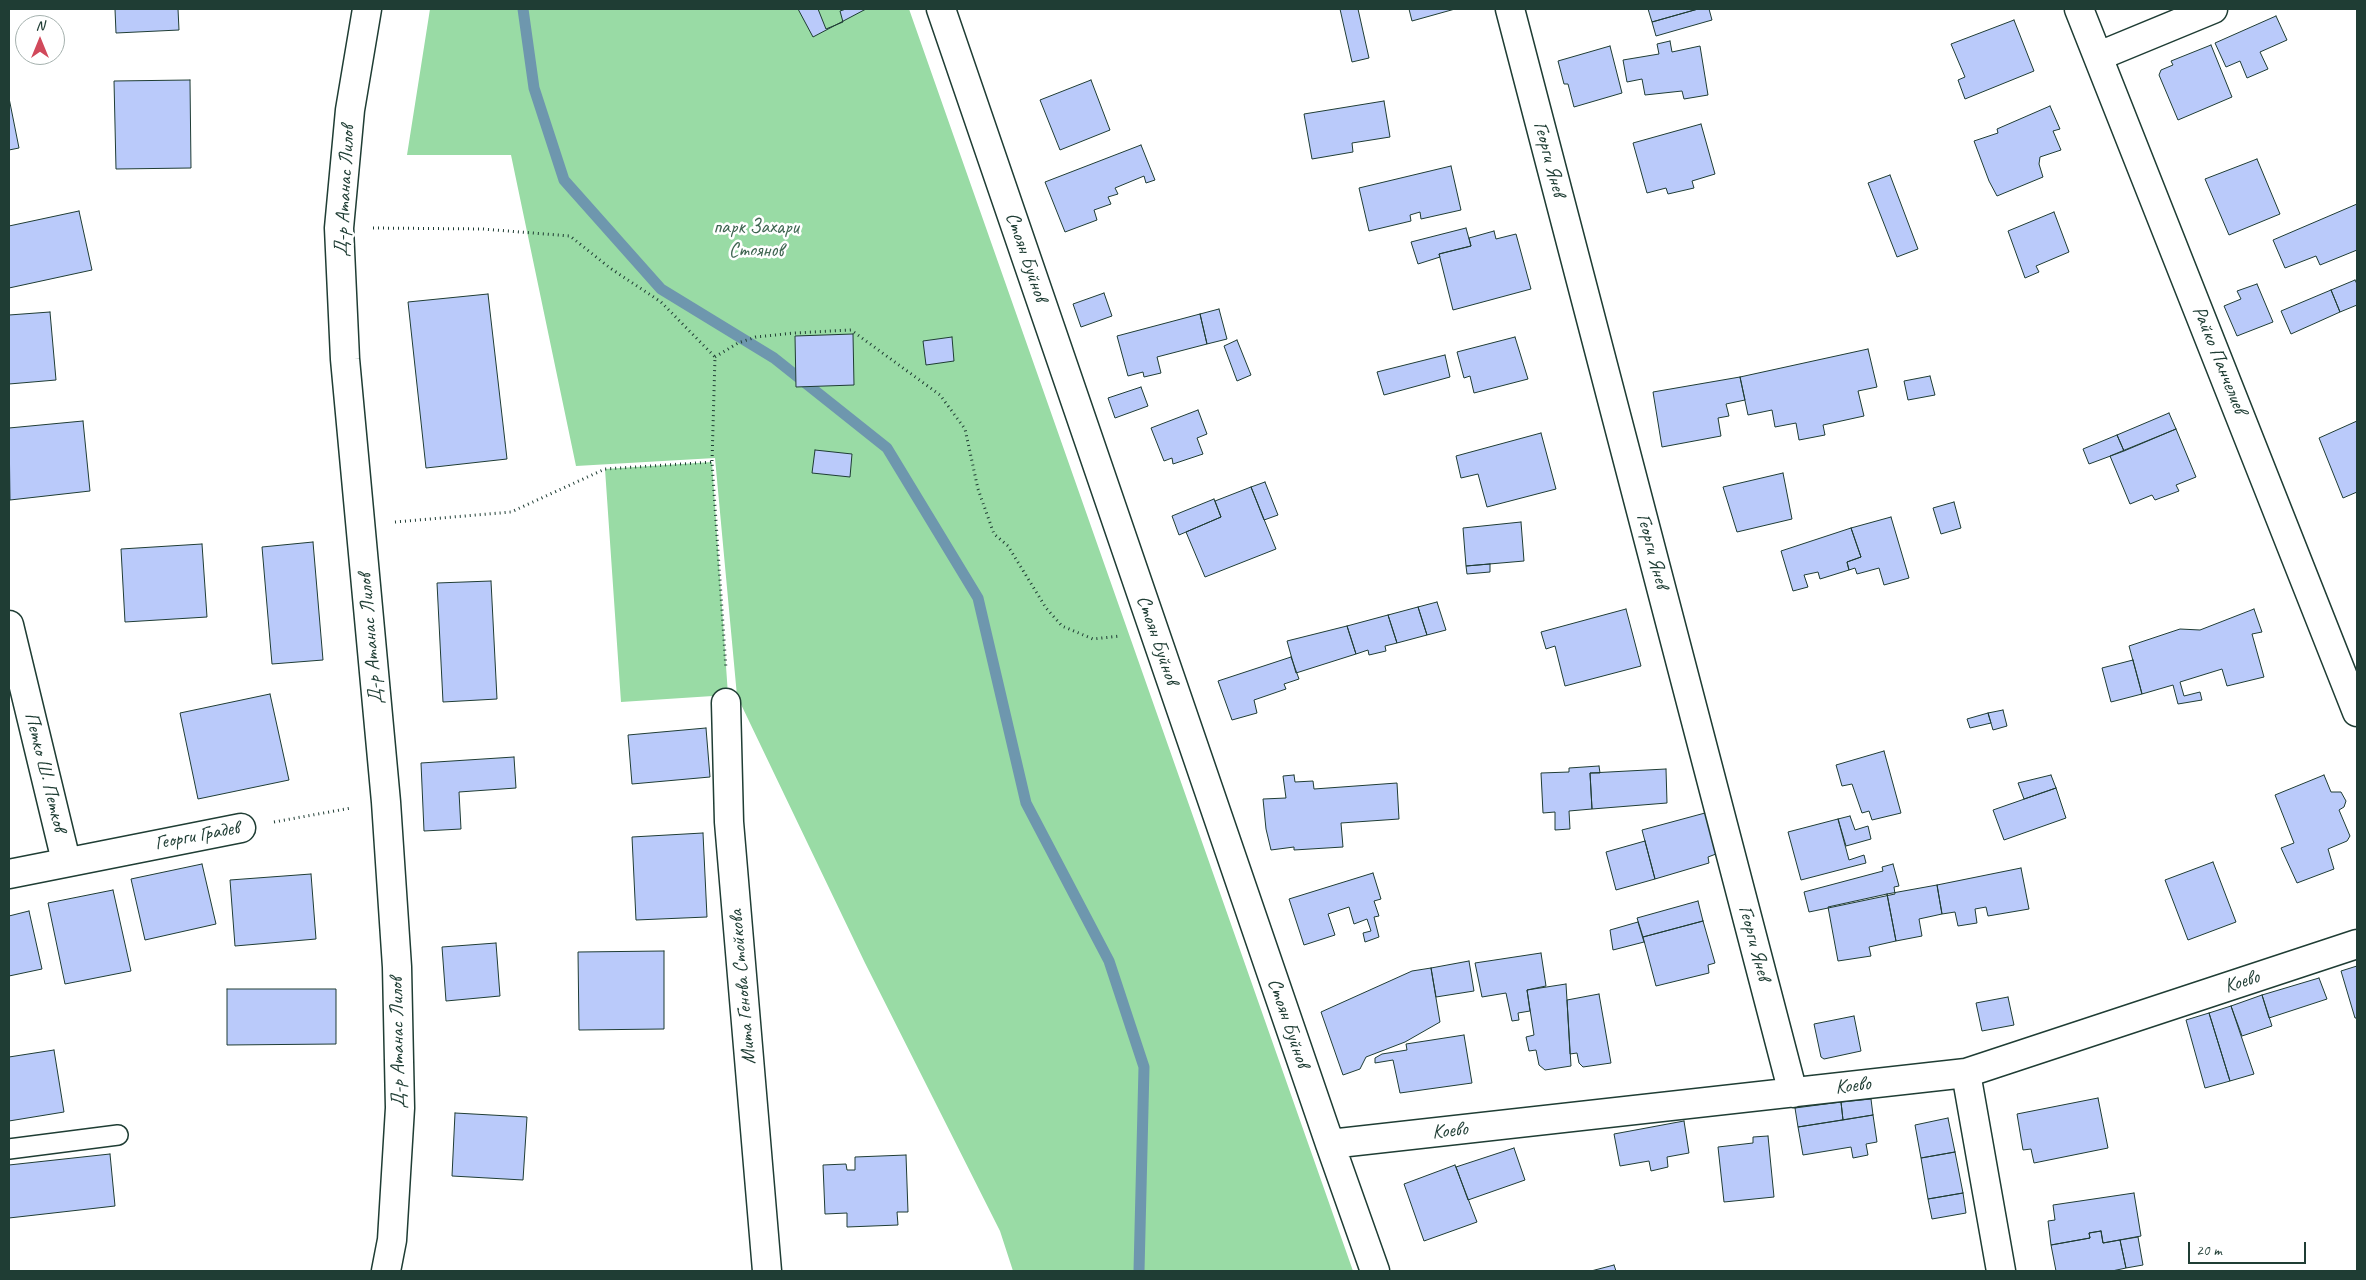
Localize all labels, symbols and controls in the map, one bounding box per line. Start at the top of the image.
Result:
north arrow [15,15,65,65]
text: N [36,17,44,34]
street label: Георги Янев [1528,119,1570,199]
street label: Д-р Атанас Лилов [330,125,360,257]
street label: Стоян Буйнов [1000,209,1052,305]
park label: парк Захари Стоянов [713,216,799,263]
street label: Райко Панчелиев [2187,303,2251,417]
street label: Георги Янев [1631,511,1673,591]
street label: Д-р Атанас Лилов [353,573,389,705]
street label: Стоян Буйнов [1131,592,1183,688]
street label: Петко Ш. Петков [19,710,71,834]
street label: Георги Градев [153,816,241,856]
street label: Георги Янев [1733,903,1775,983]
street label: Мита Генова Стойкова [724,909,762,1065]
street label: Коево [2221,965,2263,999]
street label: Стоян Буйнов [1262,975,1314,1071]
street label: Д-р Атанас Лилов [385,977,411,1109]
street label: Коево [1834,1072,1872,1100]
street label: Коево [1431,1117,1469,1145]
scale bar [2191,1232,2308,1264]
text: 20 m [2196,1241,2222,1260]

